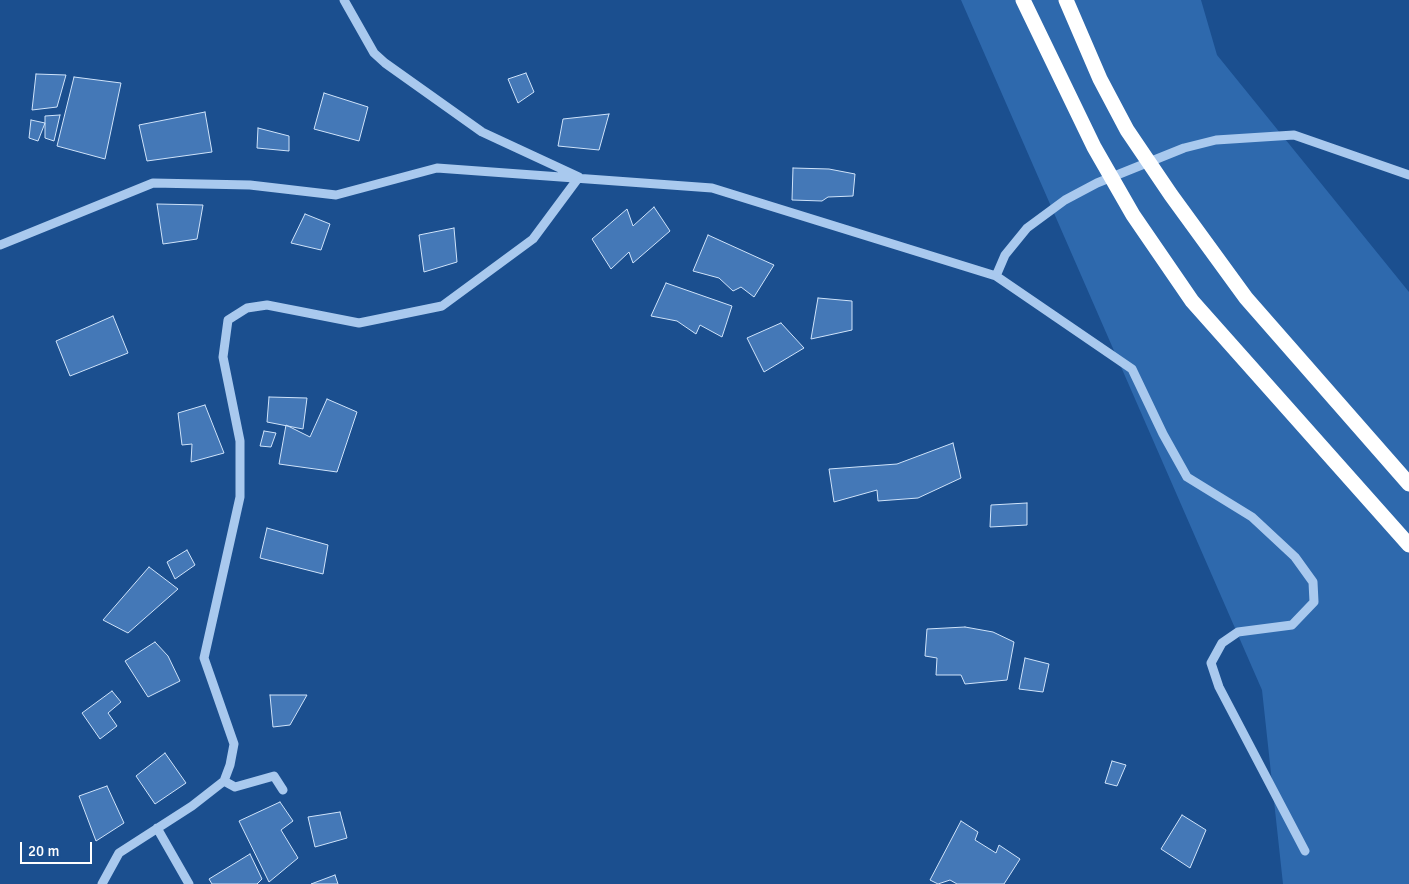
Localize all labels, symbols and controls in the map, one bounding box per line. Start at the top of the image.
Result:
scale bar [22,832,95,864]
text: 20 m [28,842,59,860]

